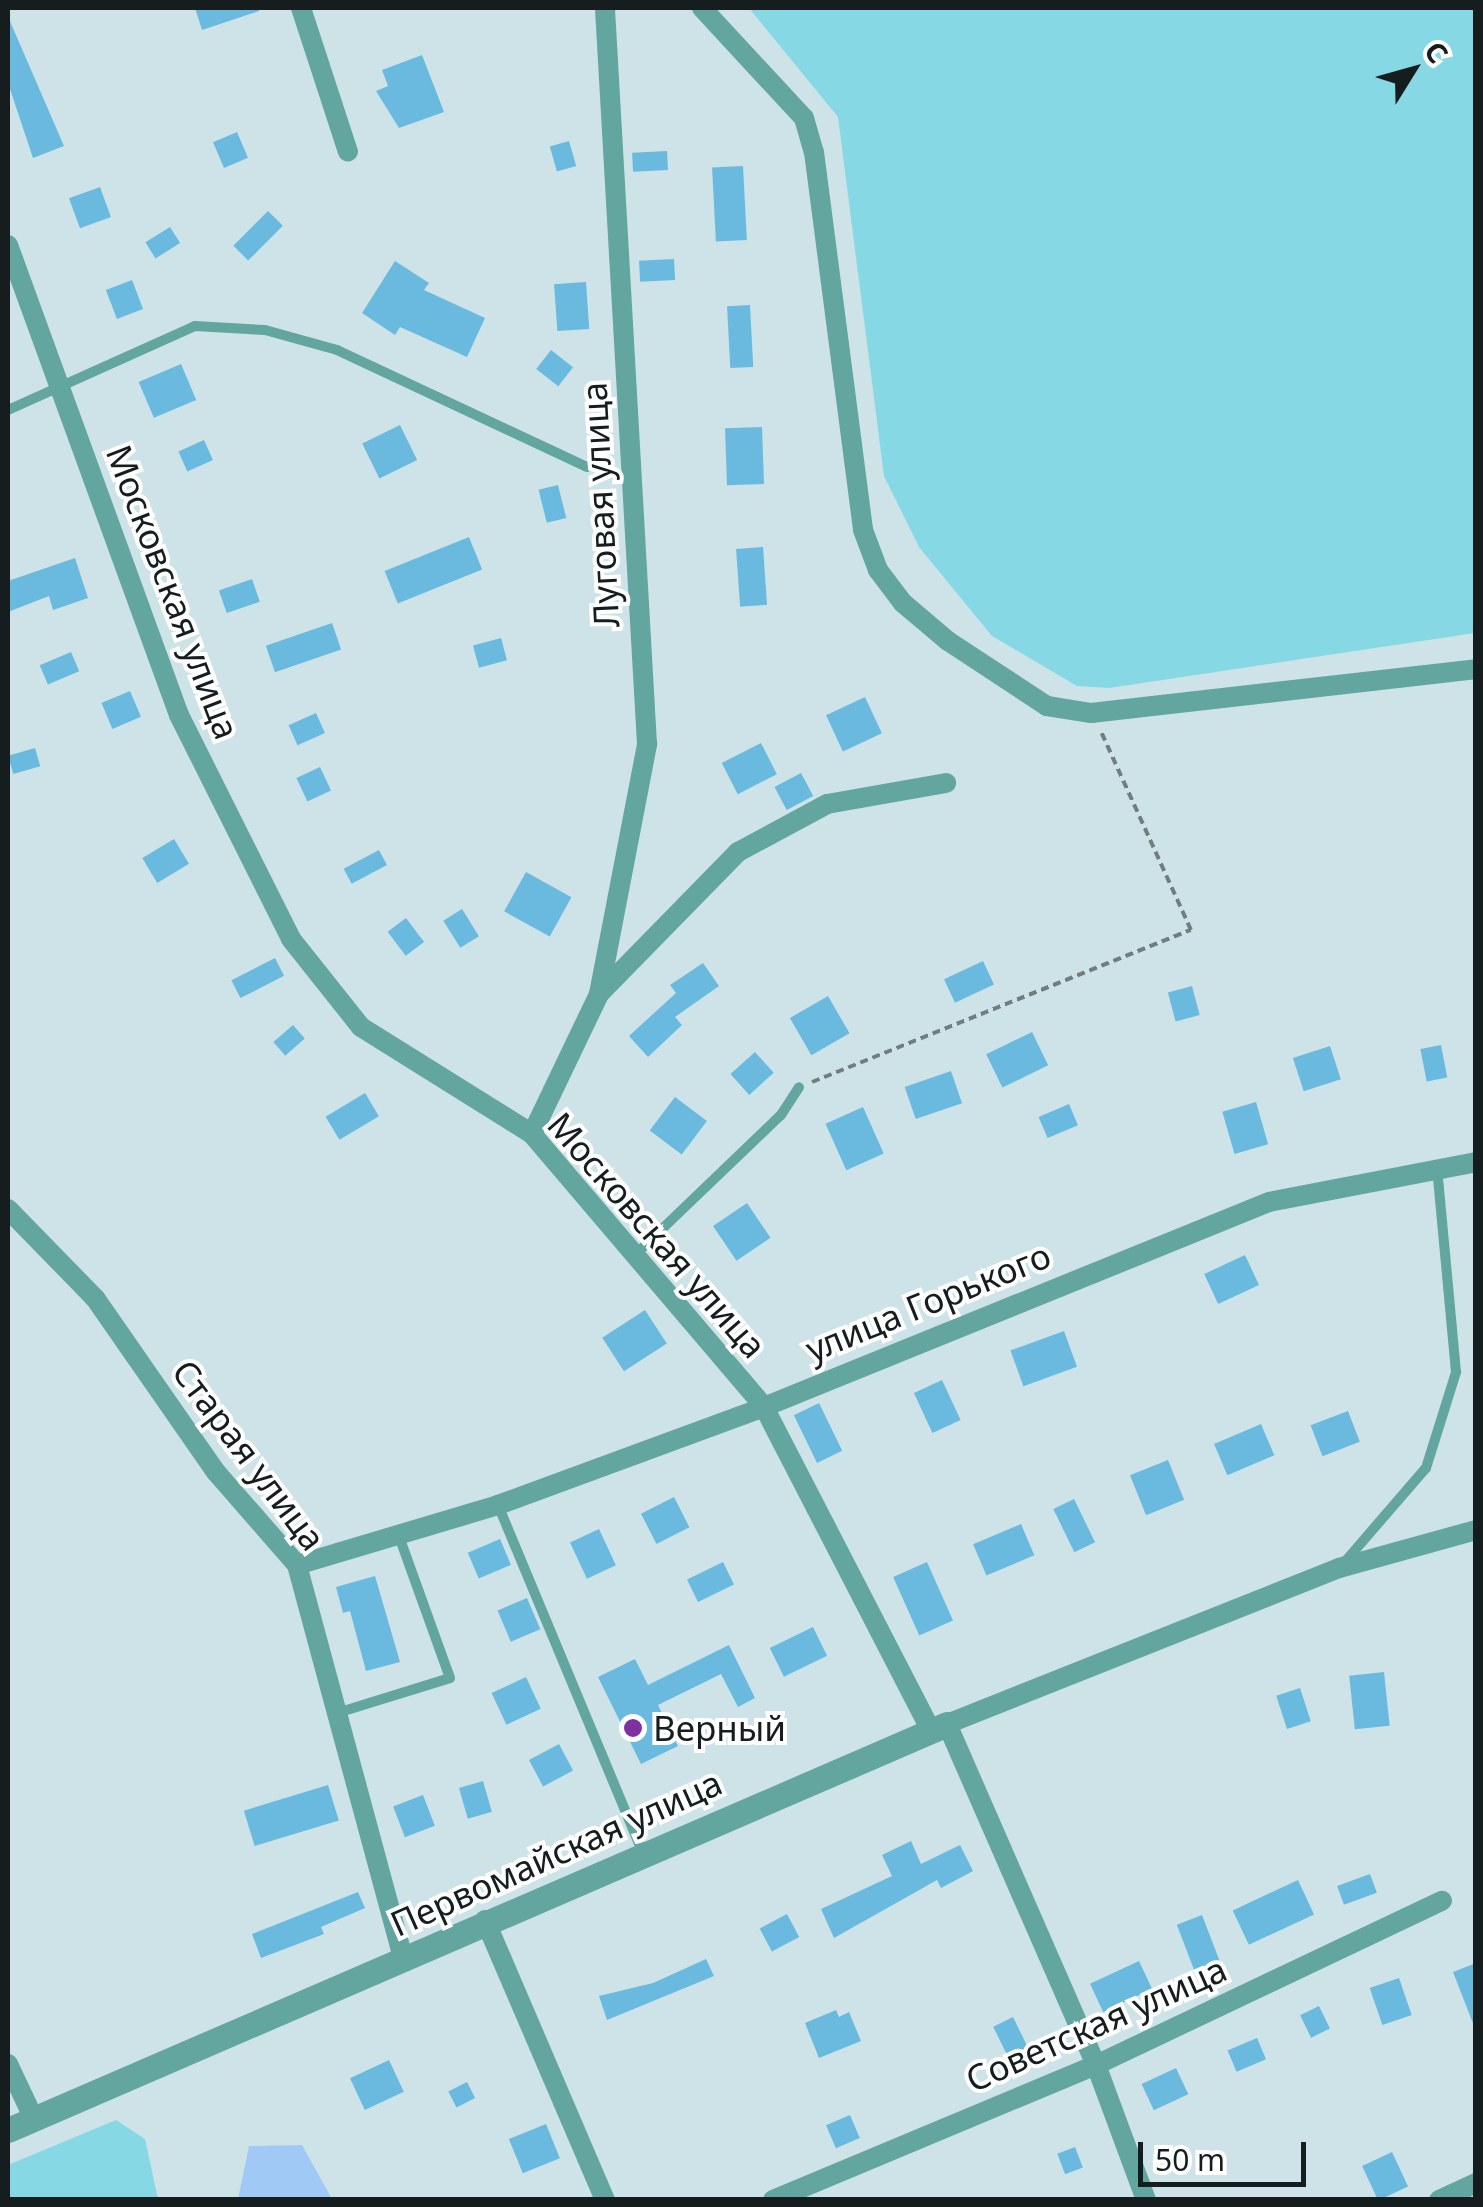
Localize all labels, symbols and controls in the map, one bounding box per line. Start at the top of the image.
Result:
north arrow [1363,20,1463,120]
text: С [1416,33,1458,71]
street label: Луговая улица [573,381,627,629]
street label: Московская улица [98,439,248,745]
street label: Московская улица [539,1104,775,1366]
street label: улица Горького [799,1234,1057,1370]
street label: Старая улица [164,1352,334,1558]
place label: Верный [653,1707,786,1749]
marker: Верный [622,1717,644,1739]
street label: Первомайская улица [384,1761,728,1945]
street label: Советская улица [959,1948,1233,2100]
scale bar [1143,2122,1310,2184]
text: 50 m [1155,2139,1225,2180]

